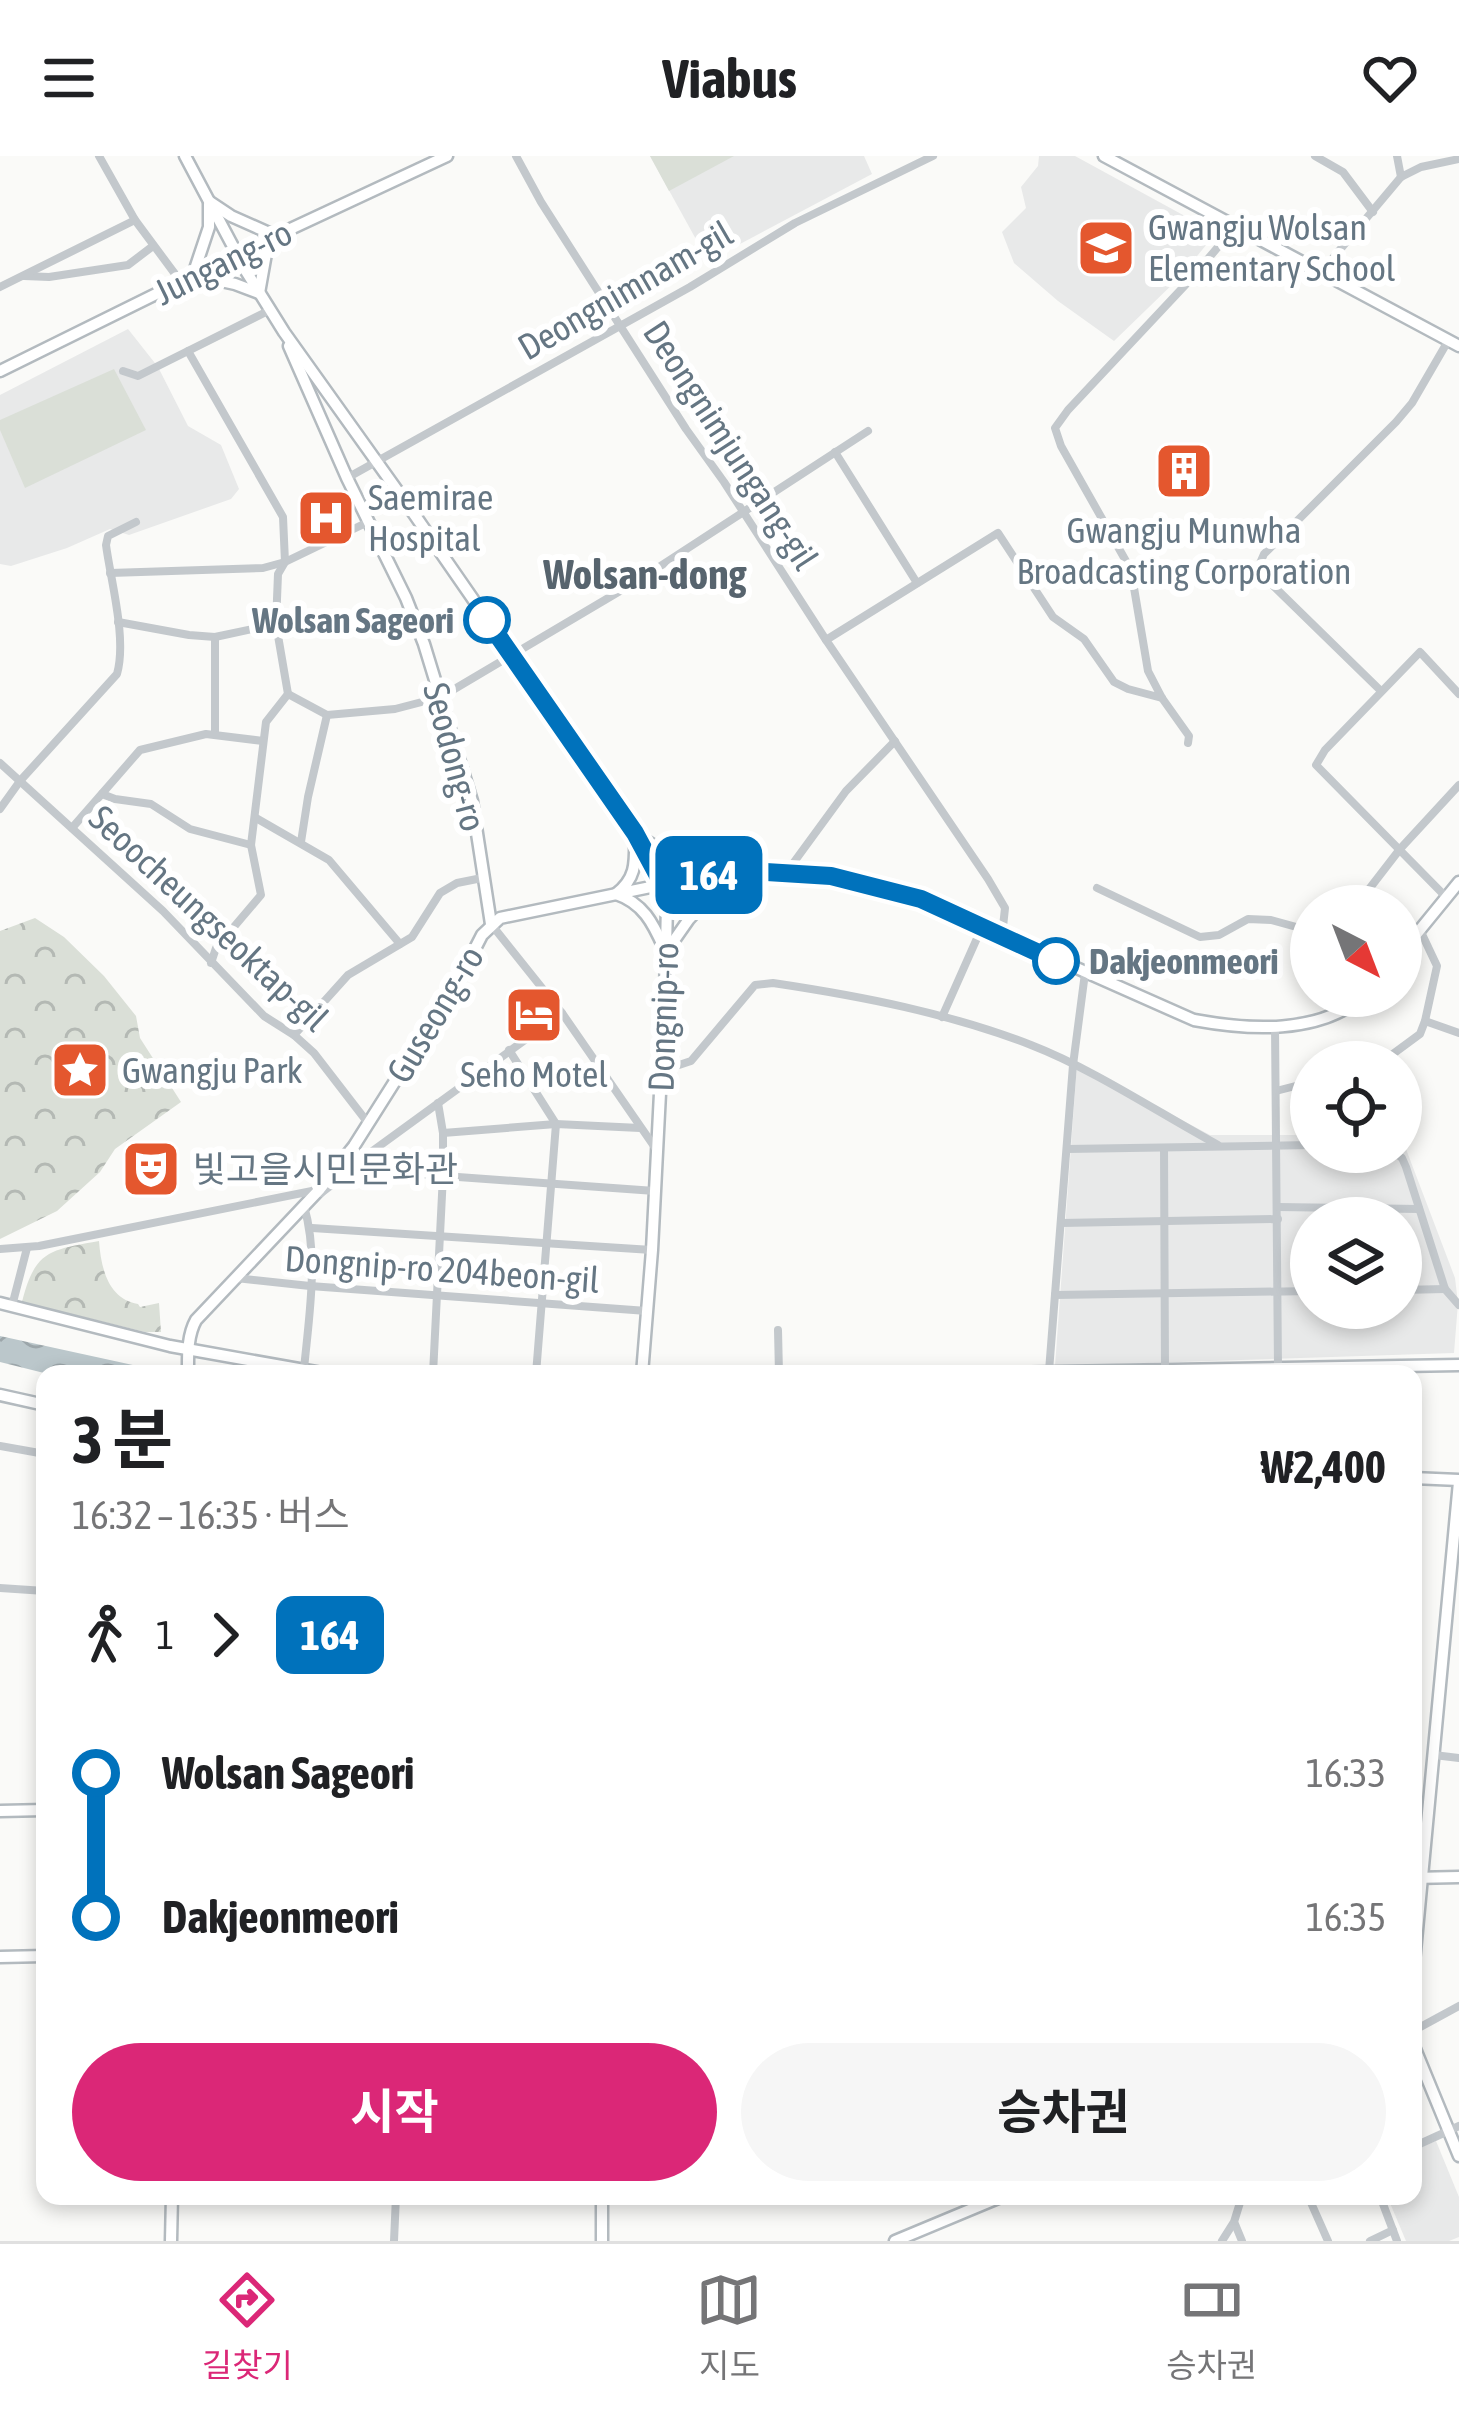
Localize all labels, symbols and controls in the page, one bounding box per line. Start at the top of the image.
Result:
icon: menu [36,45,102,111]
icon: heart [1357,45,1423,111]
text: Viabus [662,48,797,109]
place label: Gwangju Wolsan Elementary School [1148,206,1396,289]
street label: Jungang-ro [148,211,298,313]
street label: Deongnimnam-gil [510,212,740,368]
school or university icon: Gwangju Wolsan Elementary School [1075,217,1137,279]
street label: Deongnimjungang-gil [635,313,827,577]
building icon: Gwangju Munwha Broadcasting Corporation [1153,440,1215,502]
place label: Saemirae Hospital [368,476,493,559]
hospital icon: Saemirae Hospital [295,487,357,549]
place label: Gwangju Munwha Broadcasting Corporation [1016,509,1352,592]
district label: Wolsan-dong [542,550,748,598]
marker: Wolsan Sageori [465,598,509,642]
place label: Wolsan Sageori [251,599,454,641]
street label: Seodong-ro [415,678,495,836]
street label: Seoocheungseoktap-gil [81,797,337,1040]
line badge: 164 [640,836,778,914]
text: 164 [679,851,739,899]
north arrow [1290,885,1422,1017]
map controls [1290,885,1422,1329]
street label: Guseong-ro [378,938,492,1090]
marker: Dakjeonmeori [1034,939,1078,983]
place label: Dakjeonmeori [1089,940,1278,982]
street label: Dongnip-ro [639,942,687,1092]
hotel icon: Seho Motel [503,984,565,1046]
place icon: Gwangju Park [49,1039,111,1101]
button: locate [1290,1041,1422,1173]
place label: Gwangju Park [122,1049,303,1091]
place label: Seho Motel [460,1053,608,1095]
theatre icon: 빛고을시민문화관 [120,1138,182,1200]
place label: 빛고을시민문화관 [193,1148,458,1190]
button: layers [1290,1197,1422,1329]
street label: Dongnip-ro 204beon-gil [283,1237,601,1301]
text: 3 분 [72,1401,173,1477]
text: ₩2,400 [1261,1441,1386,1493]
text: 16:32 – 16:35 · 버스 [72,1493,350,1537]
icon: walk [72,1602,138,1668]
icon: forward [192,1602,258,1668]
text: 164 [300,1611,360,1659]
text: 1 [156,1613,174,1657]
text: Wolsan Sageori [162,1747,414,1799]
text: 16:33 [1306,1751,1386,1795]
text: Dakjeonmeori [162,1891,399,1943]
text: 16:35 [1306,1895,1386,1939]
button: 시작 [72,2043,717,2181]
button: 승차권 [741,2043,1386,2181]
tab: 길찾기 [202,2267,293,2387]
tab: 지도 [696,2267,762,2387]
tab: 승차권 [1166,2267,1257,2387]

